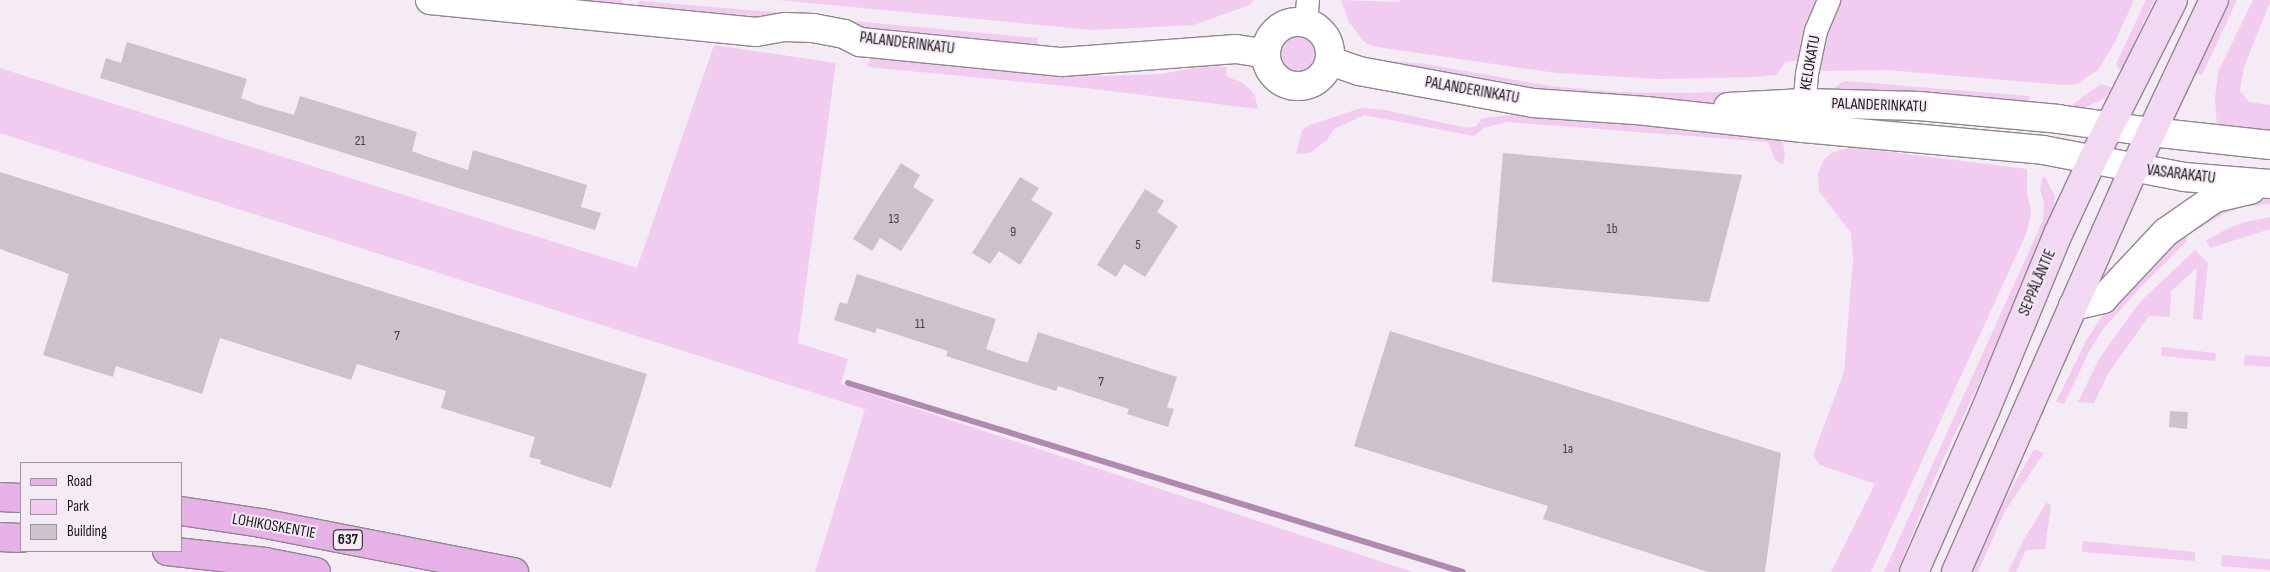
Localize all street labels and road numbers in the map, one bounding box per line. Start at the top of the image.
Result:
street label: PALANDERINKATU [858,29,956,59]
street label: KELOKATU [1797,34,1825,92]
street label: PALANDERINKATU [1423,73,1521,109]
street label: PALANDERINKATU [1831,95,1927,117]
street label: VASARAKATU [2145,161,2217,189]
street label: SEPPÄLÄNTIE [2015,247,2061,319]
street label: LOHIKOSKENTIE [231,510,317,544]
road number: 637 [332,528,364,552]

